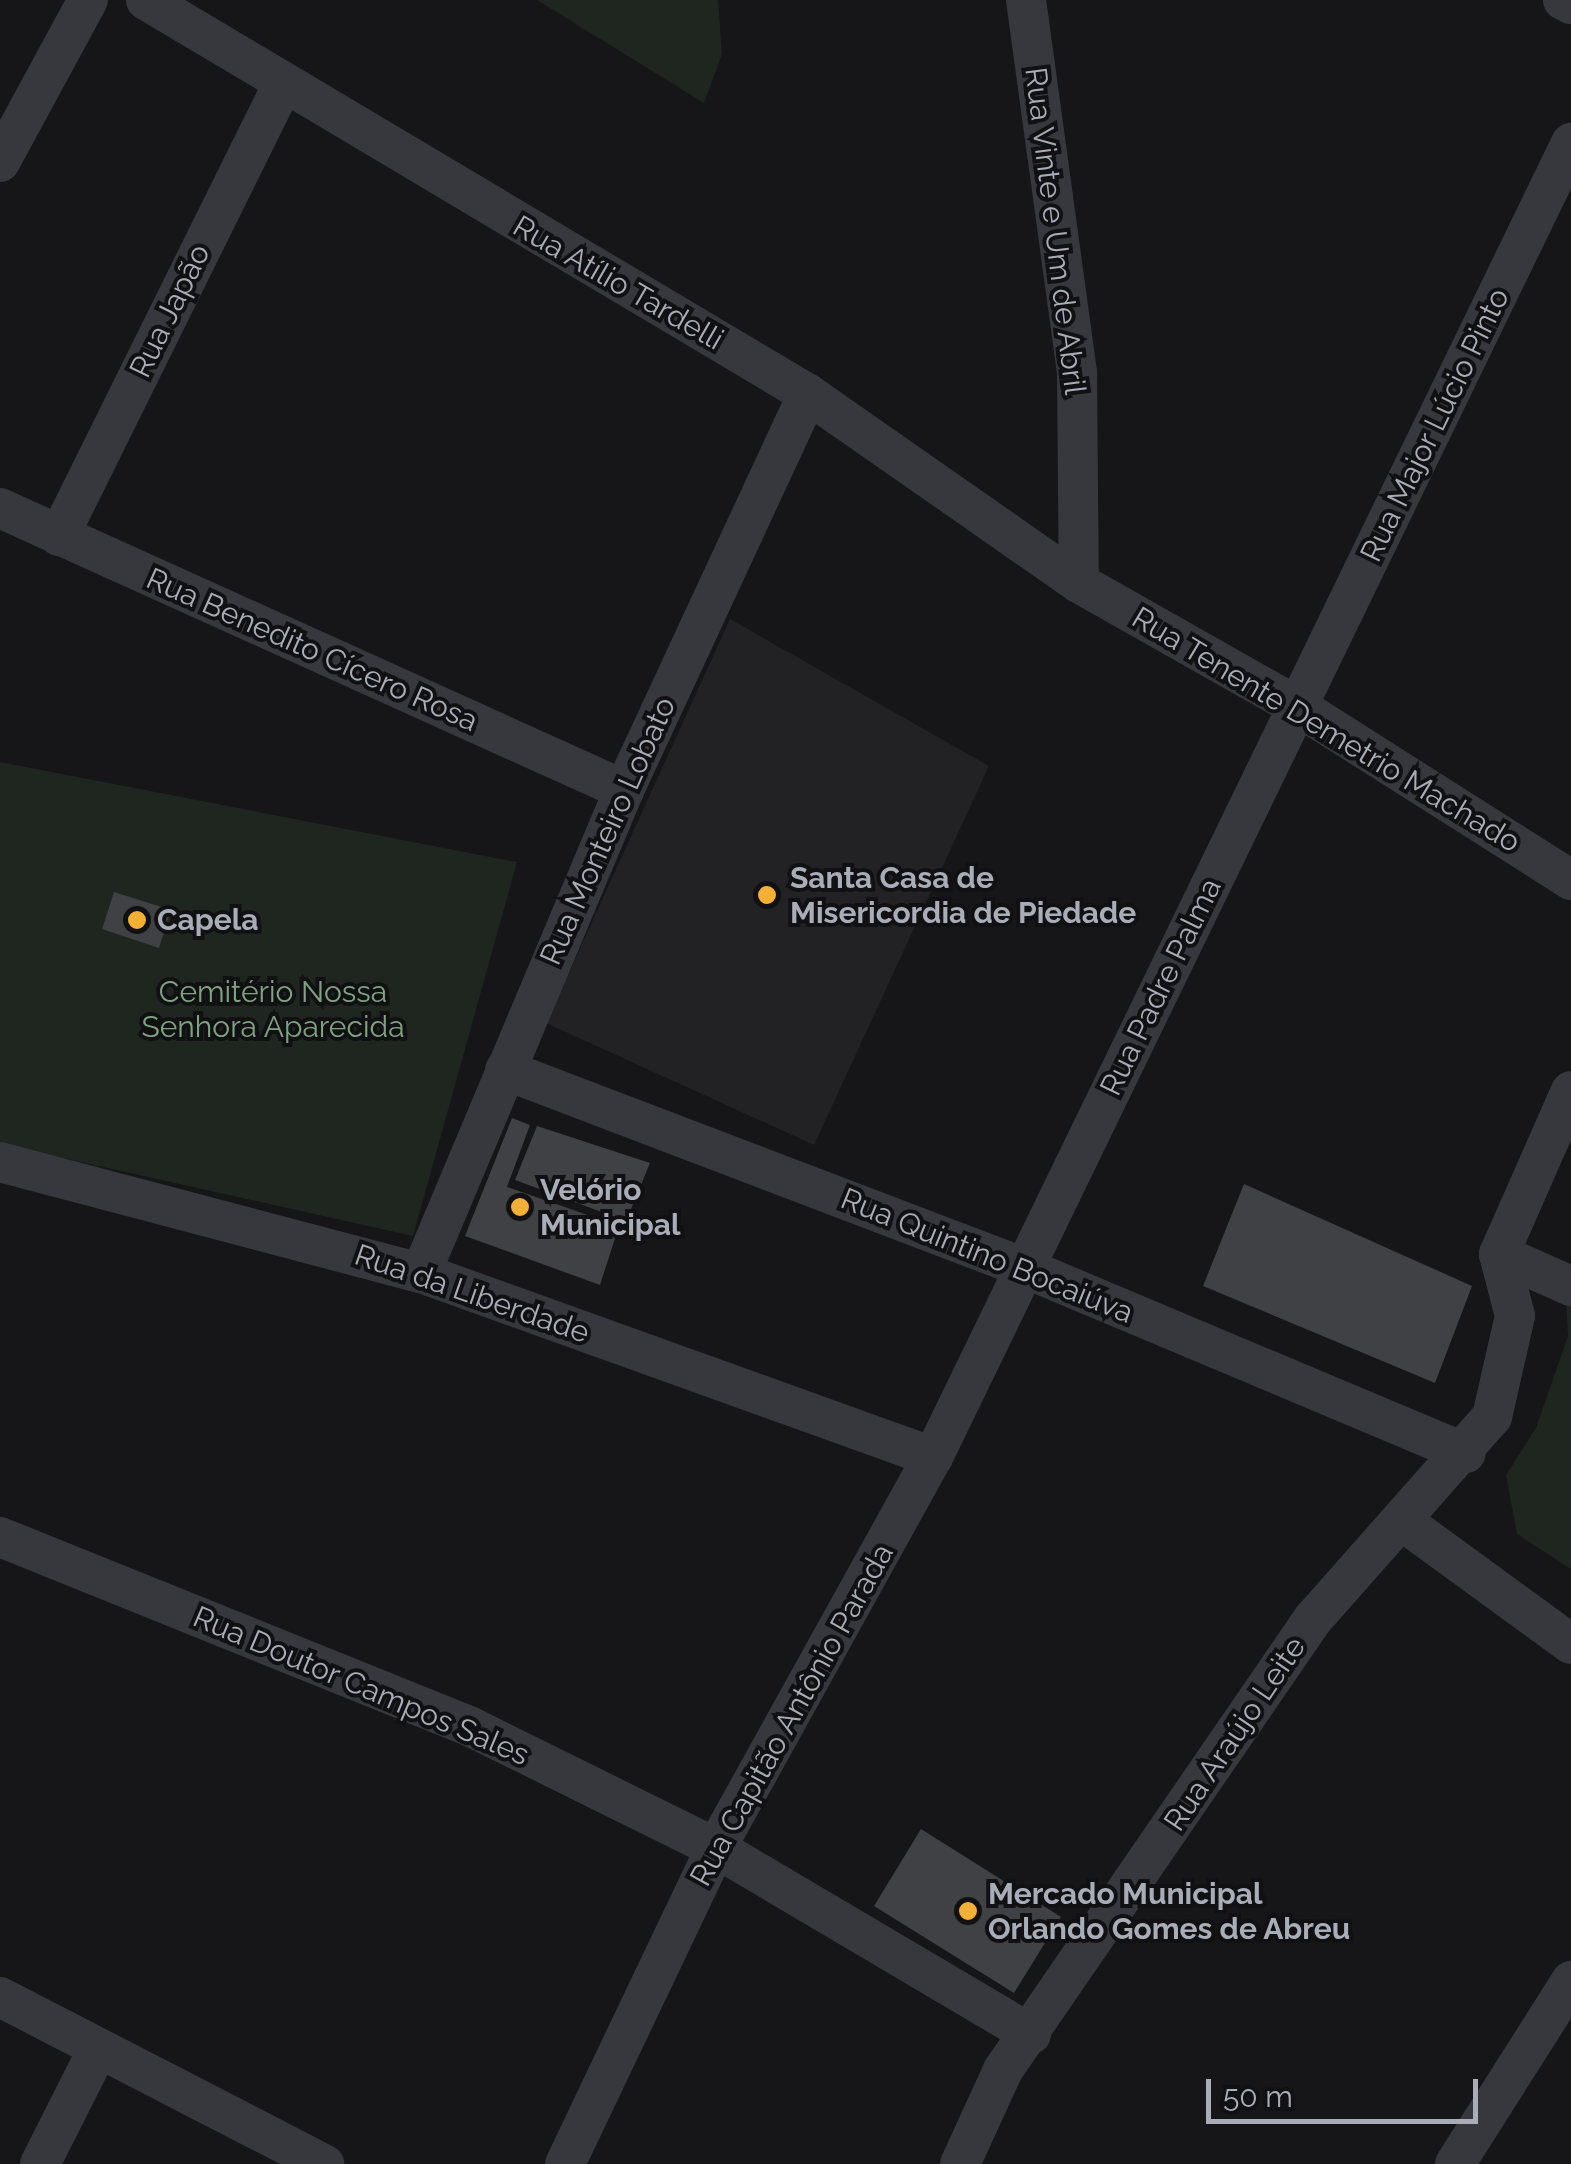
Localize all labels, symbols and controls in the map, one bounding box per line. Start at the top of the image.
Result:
street label: Rua Vinte e Um de Abril [1017,64,1093,398]
street label: Rua Atílio Tardelli [506,208,730,358]
street label: Rua Japão [122,238,218,384]
street label: Rua Major Lúcio Pinto [1353,282,1517,568]
street label: Rua Benedito Cícero Rosa [141,561,483,739]
street label: Rua Tenente Demetrio Machado [1125,599,1527,861]
street label: Rua Monteiro Lobato [533,692,683,970]
place label: Santa Casa de Misericordia de Piedade [790,860,1136,930]
street label: Rua Padre Palma [1093,873,1229,1101]
marker: Santa Casa de Misericordia de Piedade [754,882,780,908]
place label: Capela [157,902,259,938]
marker: Capela [126,909,148,931]
park label: Cemitério Nossa Senhora Aparecida [141,974,405,1044]
place label: Velório Municipal [540,1172,681,1242]
street label: Rua Quintino Bocaiúva [836,1181,1138,1331]
marker: Velório Municipal [509,1196,531,1218]
street label: Rua da Liberdade [350,1237,594,1351]
street label: Rua Capitão Antônio Parada [683,1537,901,1893]
street label: Rua Doutor Campos Sales [187,1599,535,1773]
street label: Rua Araújo Leite [1157,1630,1313,1838]
place label: Mercado Municipal Orlando Gomes de Abreu [988,1876,1351,1946]
marker: Mercado Municipal Orlando Gomes de Abreu [957,1900,979,1922]
scale bar [1211,2059,1484,2121]
text: 50 m [1223,2079,1293,2114]

